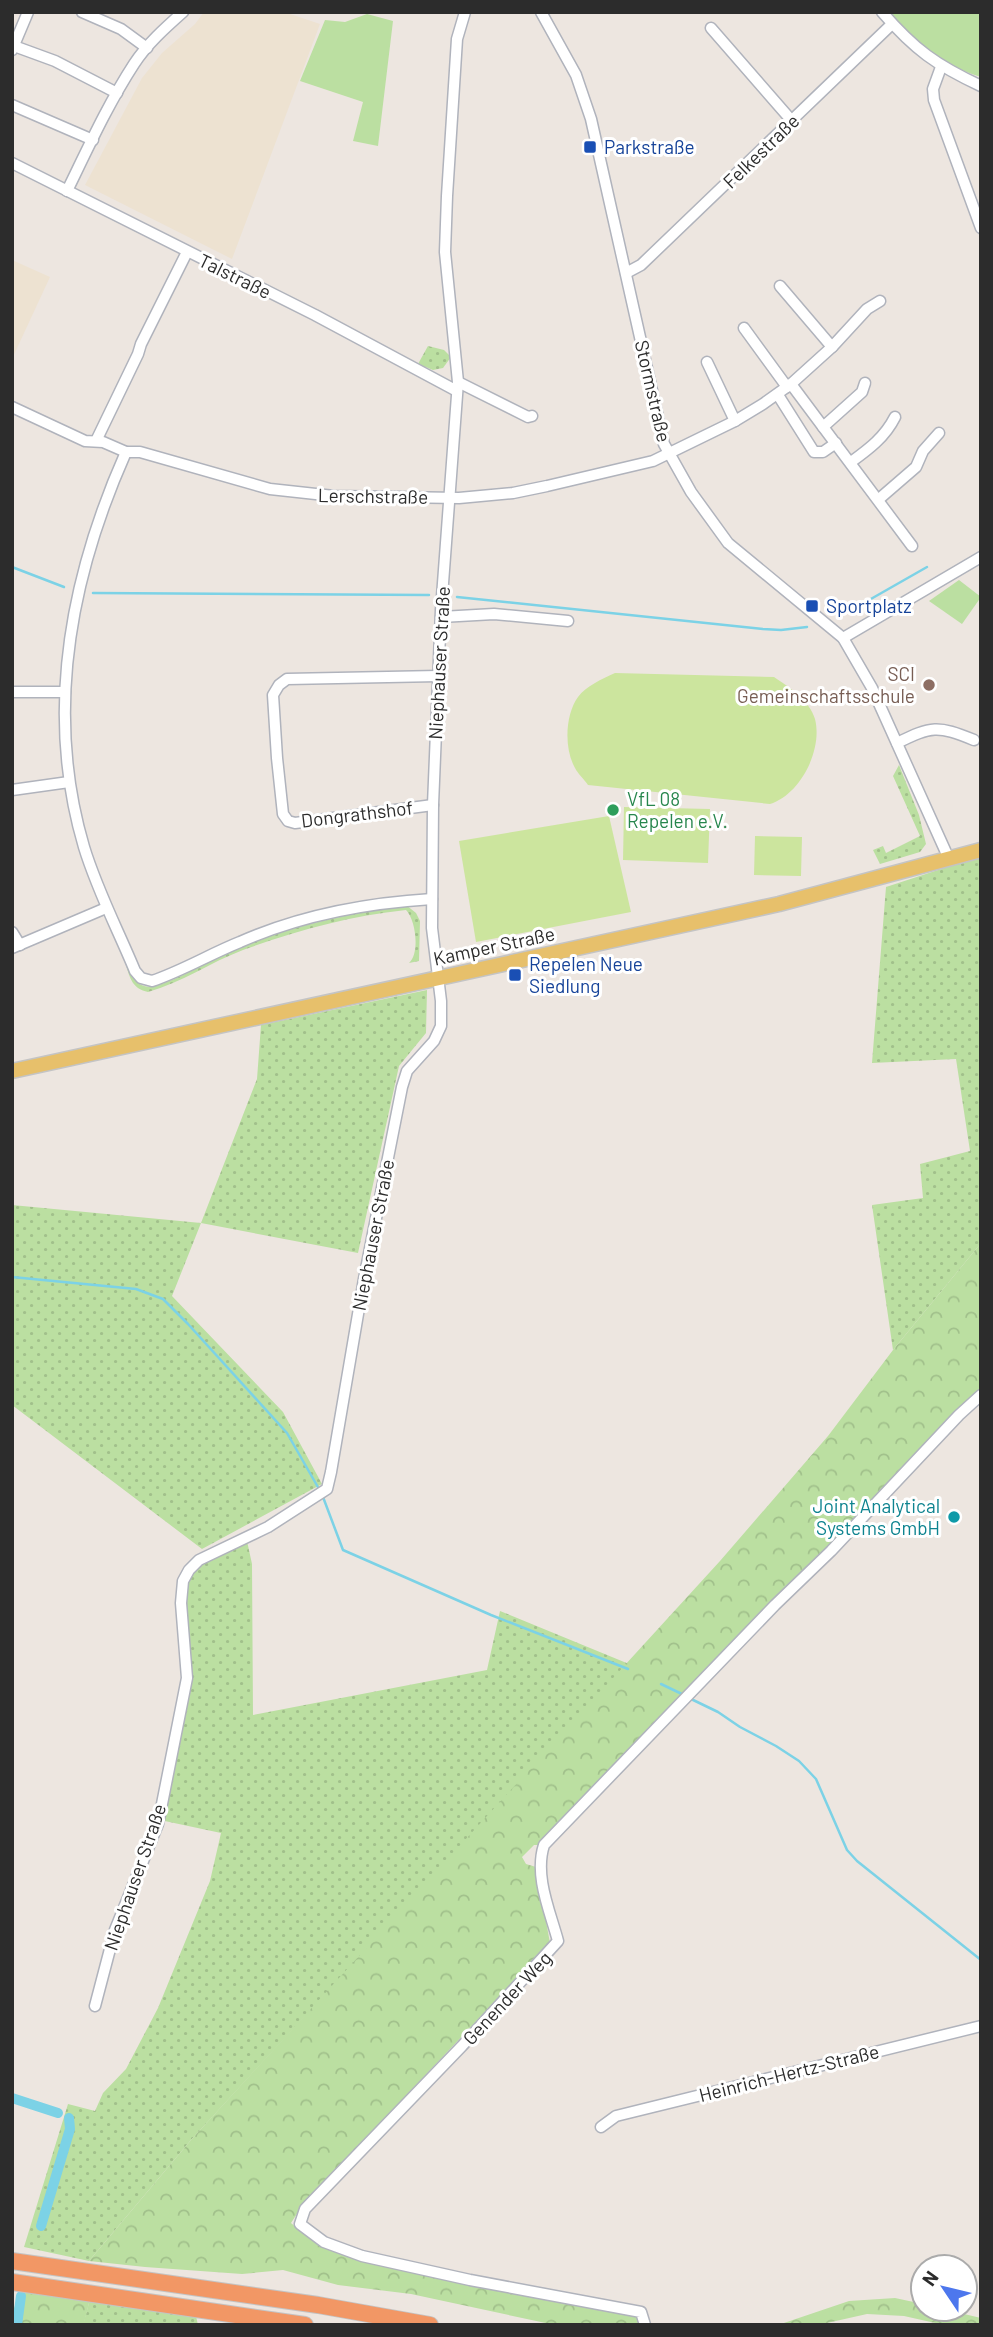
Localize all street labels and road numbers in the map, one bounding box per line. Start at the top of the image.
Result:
street label: Felkestraße [718,109,804,193]
street label: Talstraße [195,248,275,303]
street label: Stormstraße [631,338,676,444]
street label: Lerschstraße [318,483,428,508]
street label: Niephauser Straße [423,586,454,740]
street label: Dongrathshof [300,795,414,832]
street label: Kamper Straße [431,921,557,970]
street label: Niephauser Straße [347,1157,398,1313]
street label: Niephauser Straße [99,1800,170,1953]
street label: Genender Weg [458,1946,556,2049]
street label: Heinrich-Hertz-Straße [696,2039,881,2106]

